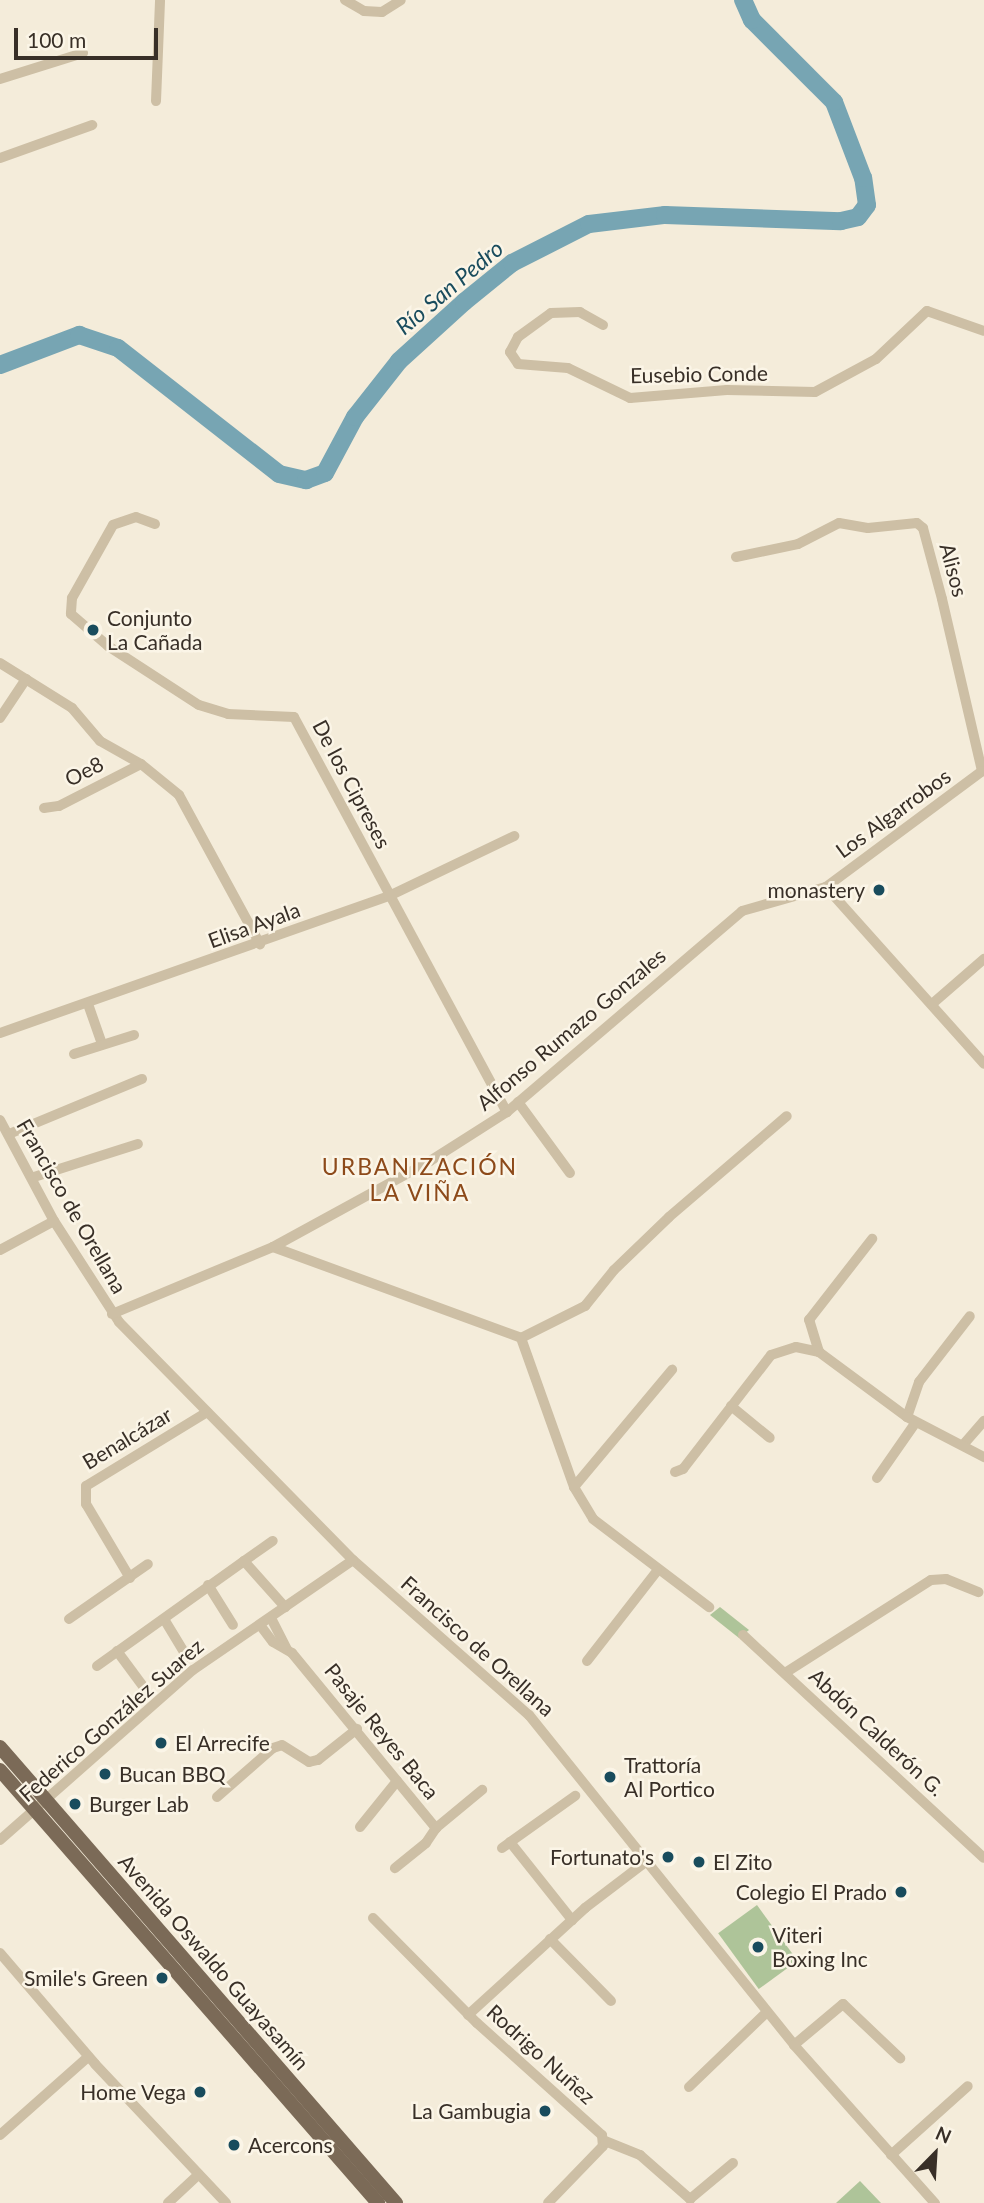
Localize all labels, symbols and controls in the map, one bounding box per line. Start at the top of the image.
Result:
scale bar [18,14,161,58]
text: 100 m [27,27,86,52]
water label: Río San Pedro [390,234,508,340]
street label: Eusebio Conde [630,360,768,388]
street label: Alisos [935,541,973,599]
place label: Conjunto La Cañada [107,605,202,655]
marker: Conjunto La Cañada [85,622,101,638]
street label: De los Cipreses [308,715,396,853]
street label: Oe8 [60,751,108,791]
street label: Los Algarrobos [830,763,956,863]
place label: monastery [768,877,865,903]
marker: monastery [871,882,887,898]
street label: Elisa Ayala [204,897,304,953]
street label: Alfonso Rumazo Gonzales [471,943,671,1115]
street label: Francisco de Orellana [12,1114,132,1298]
district label: URBANIZACIÓN LA VIÑA [323,1152,517,1206]
street label: Benalcázar [78,1402,176,1474]
street label: Francisco de Orellana [396,1571,560,1721]
street label: Federico González Suarez [14,1633,208,1807]
street label: Pasaje Reyes Baca [320,1658,444,1804]
street label: Abdón Calderón G. [804,1663,950,1801]
place label: El Arrecife [175,1730,271,1756]
marker: El Arrecife [153,1735,169,1751]
place label: Trattoría Al Portico [624,1752,715,1802]
place label: Bucan BBQ [119,1761,226,1787]
marker: Bucan BBQ [97,1766,113,1782]
marker: Trattoría Al Portico [602,1769,618,1785]
place label: Burger Lab [89,1791,189,1817]
marker: Burger Lab [67,1796,83,1812]
place label: Fortunato's [550,1844,654,1870]
street label: Avenida Oswaldo Guayasamín [113,1849,315,2075]
marker: Fortunato's [660,1849,676,1865]
place label: El Zito [713,1849,772,1875]
marker: El Zito [691,1854,707,1870]
place label: Colegio El Prado [736,1879,887,1905]
marker: Colegio El Prado [893,1884,909,1900]
place label: Viteri Boxing Inc [772,1922,868,1972]
marker: Viteri Boxing Inc [750,1939,766,1955]
place label: Smile's Green [24,1965,148,1991]
marker: Smile's Green [154,1970,170,1986]
street label: Rodrigo Nuñez [482,1999,600,2109]
place label: Home Vega [80,2079,186,2105]
marker: Home Vega [192,2084,208,2100]
place label: La Gambugia [412,2098,531,2124]
marker: La Gambugia [537,2103,553,2119]
north arrow [900,2119,970,2189]
text: N [932,2121,955,2148]
place label: Acercons [248,2132,333,2158]
marker: Acercons [226,2137,242,2153]

